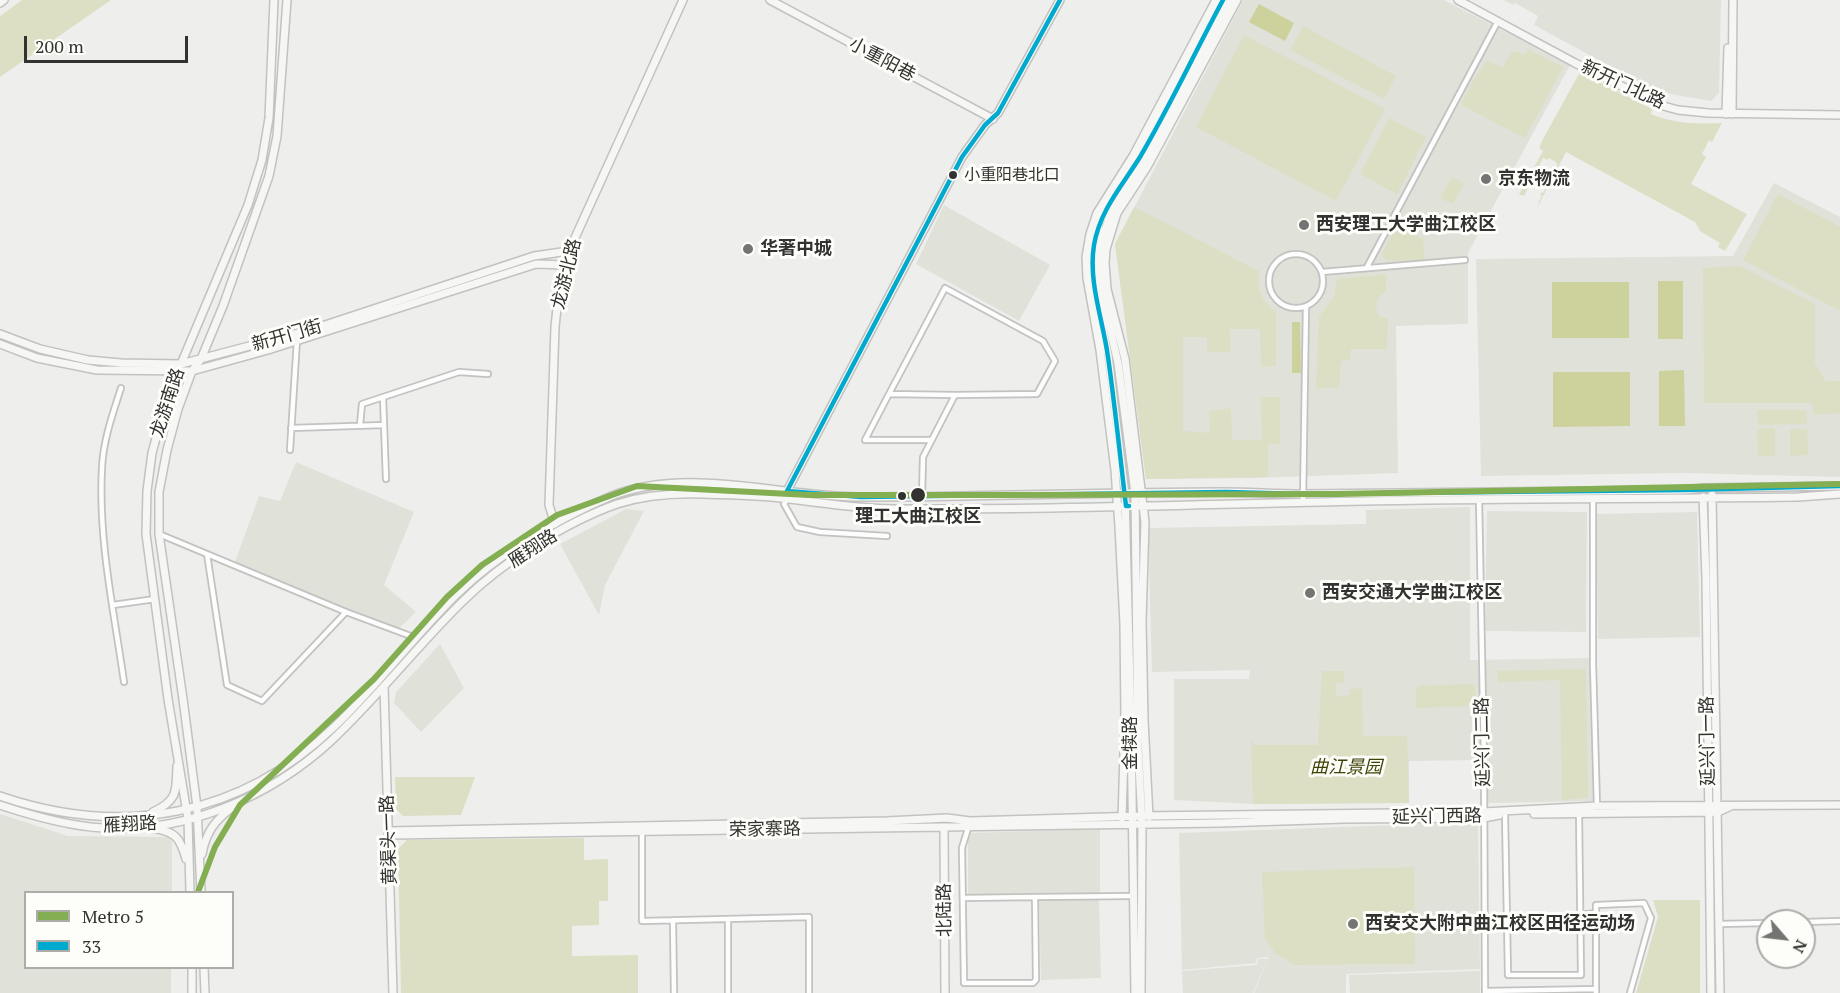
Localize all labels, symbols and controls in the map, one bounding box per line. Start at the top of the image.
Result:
scale bar [27,24,190,62]
text: 200 m [35,34,84,58]
street label: 小重阳巷 [845,34,919,86]
street label: 新开门北路 [1578,56,1668,114]
place label: 小重阳巷北口 [964,165,1060,185]
place label: 京东物流 [1498,168,1570,190]
marker: 小重阳巷北口 [947,169,959,181]
marker: 京东物流 [1479,172,1493,186]
place label: 西安理工大学曲江校区 [1316,214,1496,236]
marker: 西安理工大学曲江校区 [1297,218,1311,232]
street label: 龙游北路 [548,236,586,312]
place label: 华著中城 [760,238,832,260]
marker: 华著中城 [741,242,755,256]
street label: 新开门街 [249,316,325,356]
street label: 龙游南路 [147,365,189,441]
marker: 理工大曲江校区 [909,486,927,504]
unlabelled marker [896,490,908,502]
place label: 理工大曲江校区 [855,506,981,528]
street label: 雁翔路 [504,525,562,573]
place label: 西安交通大学曲江校区 [1322,582,1502,604]
marker: 西安交通大学曲江校区 [1303,586,1317,600]
street label: 延兴门一路 [1696,696,1720,786]
street label: 延兴门二路 [1471,697,1495,787]
street label: 金犊路 [1120,716,1142,770]
park label: 曲江景园 [1310,757,1382,779]
street label: 黄渠头一路 [377,795,401,885]
street label: 延兴门西路 [1392,805,1482,829]
street label: 雁翔路 [102,813,158,837]
street label: 荣家寨路 [729,819,801,841]
street label: 北陆路 [934,883,956,937]
legend [24,891,234,969]
text: Metro 5 [82,904,144,928]
north arrow [1756,909,1816,969]
place label: 西安交大附中曲江校区田径运动场 [1365,913,1635,935]
marker: 西安交大附中曲江校区田径运动场 [1346,917,1360,931]
text: 33 [82,934,101,958]
text: N [1788,936,1813,957]

